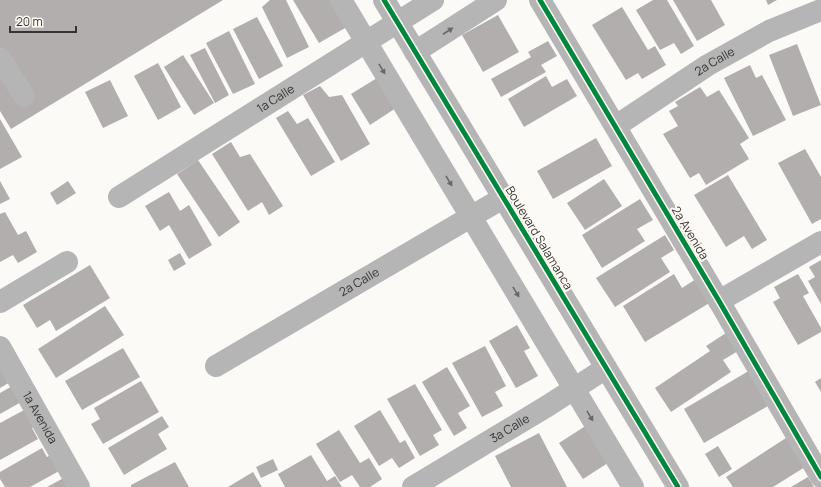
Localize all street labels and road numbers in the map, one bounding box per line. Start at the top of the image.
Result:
street label: 2a Calle [691,43,738,80]
street label: 1a Calle [253,80,298,117]
street label: Boulevard Salamanca [502,183,577,293]
street label: 2a Avenida [668,203,713,263]
street label: 2a Calle [336,263,382,300]
street label: 1a Avenida [19,388,62,446]
street label: 3a Calle [486,410,533,447]

